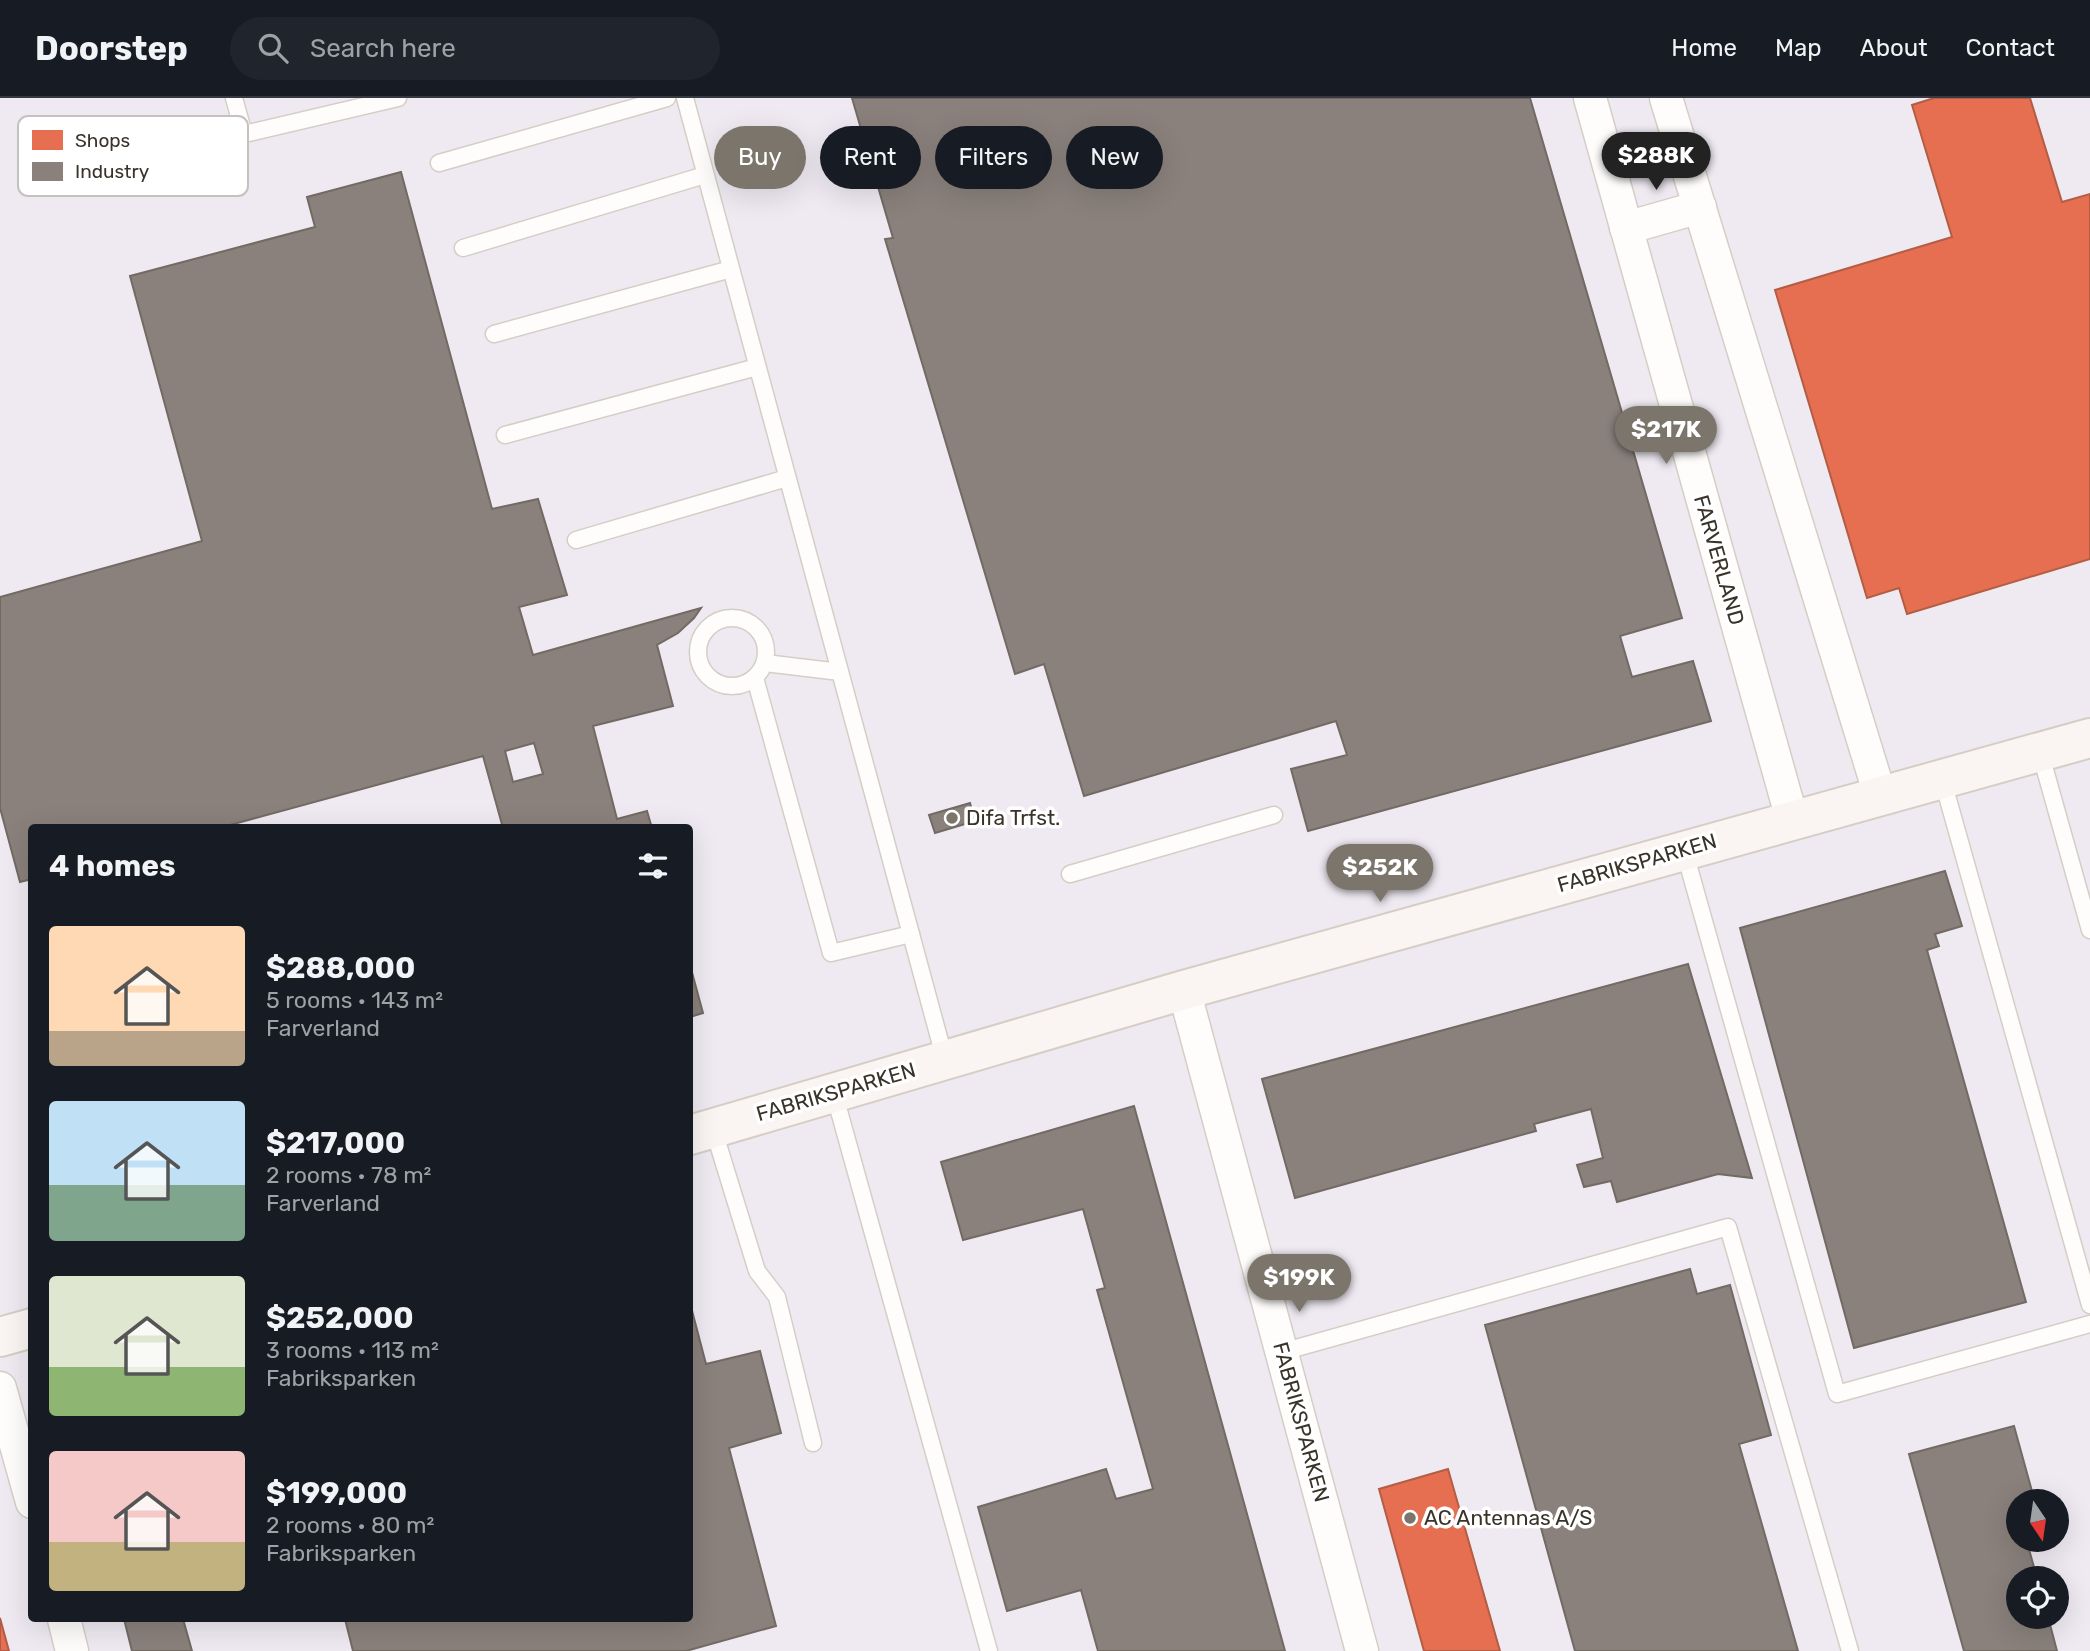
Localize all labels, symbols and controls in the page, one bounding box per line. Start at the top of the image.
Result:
search box [230,17,720,80]
text: Doorstep [35,29,188,68]
icon: search [254,29,292,67]
text: Search here [310,33,456,64]
text: Home [1671,34,1737,62]
text: Map [1775,34,1822,62]
text: About [1860,34,1928,62]
text: Contact [1966,34,2055,62]
legend [18,116,248,196]
chip: Buy [714,126,806,189]
chip: Rent [820,126,921,189]
chip: Filters [935,126,1052,189]
chip: New [1066,126,1163,189]
text: Shops [75,129,130,152]
pin: $288K [1607,132,1705,192]
text: $288K [1618,141,1694,169]
text: Industry [75,160,149,183]
pin: $217K [1617,406,1715,466]
text: $217K [1631,415,1701,443]
street label: FARVERLAND [1689,492,1750,628]
place label: Difa Trfst. [966,805,1060,830]
marker: Difa Trfst. [944,810,960,826]
street label: FABRIKSPARKEN [1554,828,1719,897]
pin: $252K [1331,844,1429,904]
icon: filters [634,847,672,885]
text: 4 homes [49,848,176,884]
text: $252K [1342,853,1418,881]
text: $288,000 [266,950,415,986]
icon: home [105,954,189,1038]
text: 5 rooms · 143 m² [266,986,443,1014]
text: Farverland [266,1014,380,1042]
street label: FABRIKSPARKEN [753,1057,918,1126]
text: $217,000 [266,1125,405,1161]
icon: home [105,1129,189,1213]
text: 2 rooms · 78 m² [266,1161,431,1189]
text: Farverland [266,1189,380,1217]
pin: $199K [1250,1254,1348,1314]
text: $199K [1263,1263,1335,1291]
text: $252,000 [266,1300,414,1336]
icon: home [105,1304,189,1388]
text: 3 rooms · 113 m² [266,1336,439,1364]
street label: FABRIKSPARKEN [1268,1339,1335,1505]
text: Fabriksparken [266,1364,416,1392]
text: $199,000 [266,1475,407,1511]
icon: home [105,1479,189,1563]
north arrow [2006,1489,2068,1552]
map controls [2006,1489,2069,1629]
place label: AC Antennas A/S [1424,1505,1592,1530]
marker: AC Antennas A/S [1402,1510,1418,1526]
text: 2 rooms · 80 m² [266,1511,434,1539]
text: Fabriksparken [266,1539,416,1567]
button: locate [2006,1566,2069,1629]

